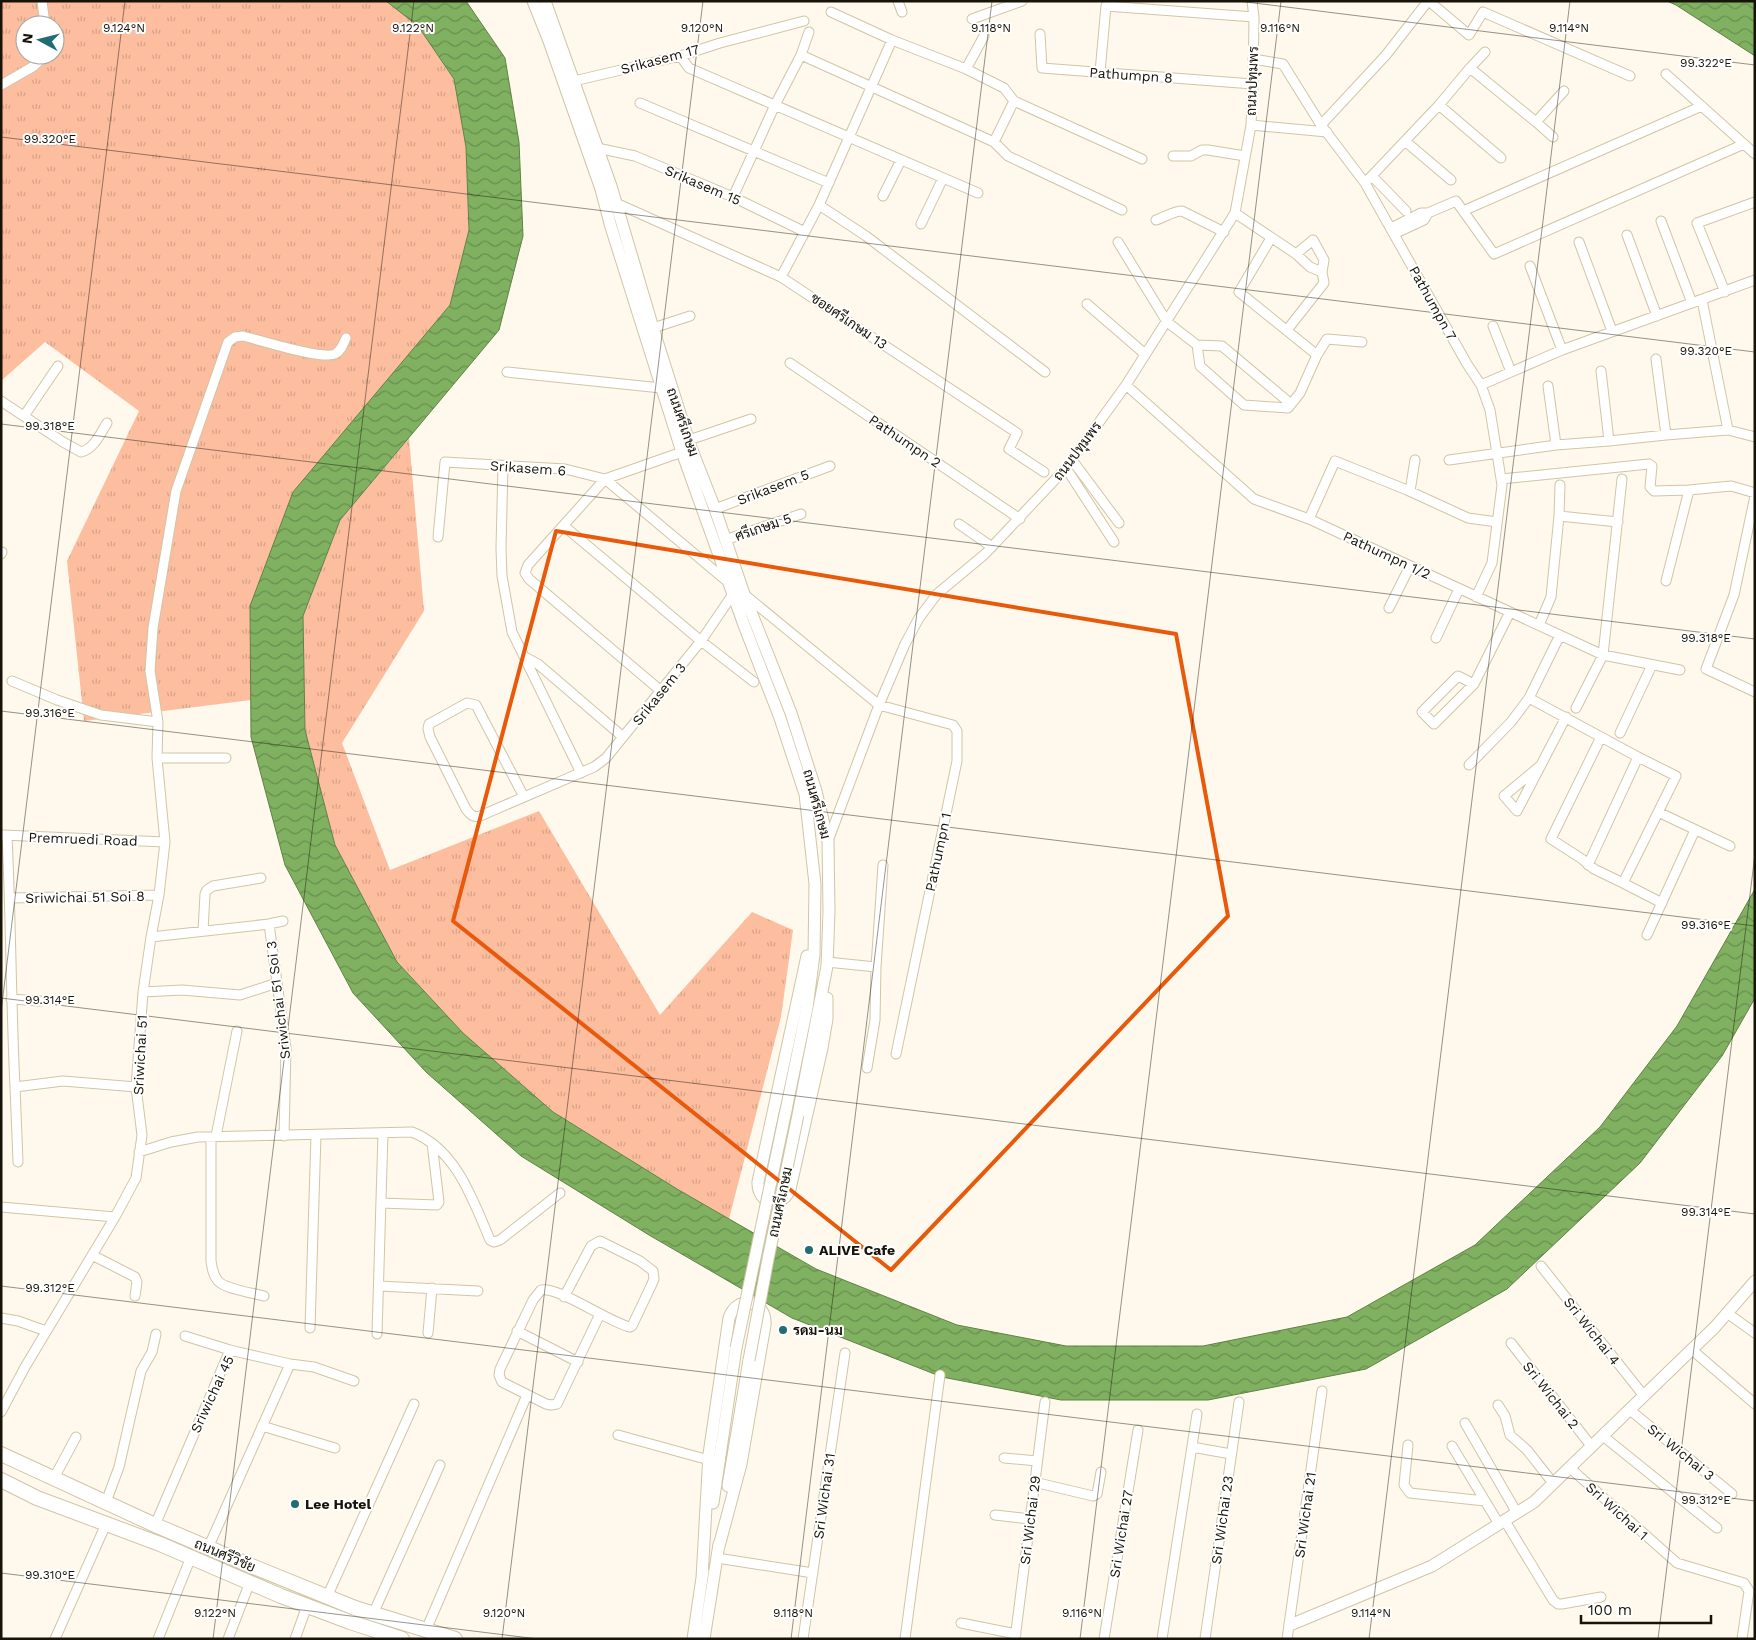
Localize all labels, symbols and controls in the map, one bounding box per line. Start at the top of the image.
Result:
north arrow [15,15,65,65]
text: 9.124°N [103,21,145,35]
text: 9.122°N [392,21,434,35]
text: 9.120°N [681,21,723,35]
text: 9.118°N [971,21,1011,35]
text: 9.116°N [1260,21,1300,35]
text: 9.114°N [1549,21,1589,35]
text: N [19,32,36,45]
street label: Srikasem 17 [619,41,701,77]
street label: ถนนปทุมพร [1243,46,1263,116]
text: 99.322°E [1680,56,1732,70]
street label: Pathumpn 8 [1089,64,1173,86]
text: 99.320°E [24,132,77,146]
street label: Srikasem 15 [663,162,743,208]
street label: Pathumpn 7 [1406,263,1460,343]
street label: ซอยศรีเกษม 13 [808,289,891,352]
text: 99.320°E [1680,344,1733,358]
street label: ถนนศรีเกษม [664,385,703,458]
street label: Pathumpn 2 [866,411,944,471]
street label: ถนนปทุมพร [1050,418,1106,485]
text: 99.318°E [25,419,75,433]
street label: Srikasem 6 [489,457,567,479]
street label: Srikasem 5 [735,466,811,508]
street label: ศรีเกษม 5 [732,509,793,544]
street label: Pathumpn 1/2 [1341,528,1433,582]
text: 99.318°E [1681,631,1731,645]
street label: Srikasem 3 [629,660,689,728]
text: 99.316°E [25,706,75,720]
street label: ถนนศรีเกษม [800,767,835,841]
street label: Pathumpn 1 [922,811,954,893]
street label: Premruedi Road [28,829,138,849]
street label: Sriwichai 51 Soi 8 [25,888,145,906]
text: 99.316°E [1681,918,1731,932]
street label: Sriwichai 51 Soi 3 [263,940,293,1060]
text: 99.314°E [25,993,75,1007]
street label: Sriwichai 51 [130,1014,150,1096]
street label: ถนนศรีเกษม [764,1165,795,1239]
text: 99.314°E [1681,1205,1731,1219]
place label: ALIVE Cafe [819,1242,895,1258]
marker: ALIVE Cafe [803,1244,815,1256]
text: 99.312°E [25,1281,75,1295]
street label: Sri Wichai 4 [1561,1294,1623,1368]
place label: รดม-นม [793,1322,843,1338]
marker: รดม-นม [777,1324,789,1336]
street label: Sriwichai 45 [187,1353,237,1435]
street label: Sri Wichai 2 [1520,1358,1582,1432]
street label: Sri Wichai 3 [1644,1420,1718,1484]
street label: Sri Wichai 31 [810,1452,838,1540]
street label: Sri Wichai 21 [1291,1471,1319,1559]
street label: Sri Wichai 29 [1017,1475,1043,1565]
street label: Sri Wichai 23 [1208,1475,1236,1565]
street label: Sri Wichai 1 [1583,1479,1651,1543]
street label: Sri Wichai 27 [1106,1489,1136,1579]
text: 99.312°E [1681,1493,1731,1507]
place label: Lee Hotel [305,1496,371,1512]
marker: Lee Hotel [289,1498,301,1510]
street label: ถนนศรีวิชัย [192,1534,258,1575]
text: 99.310°E [25,1568,75,1582]
scale bar [1581,1592,1711,1624]
text: 100 m [1588,1601,1632,1619]
text: 9.122°N [194,1606,236,1620]
text: 9.120°N [483,1606,525,1620]
text: 9.118°N [773,1606,813,1620]
text: 9.116°N [1062,1606,1102,1620]
text: 9.114°N [1351,1606,1391,1620]

